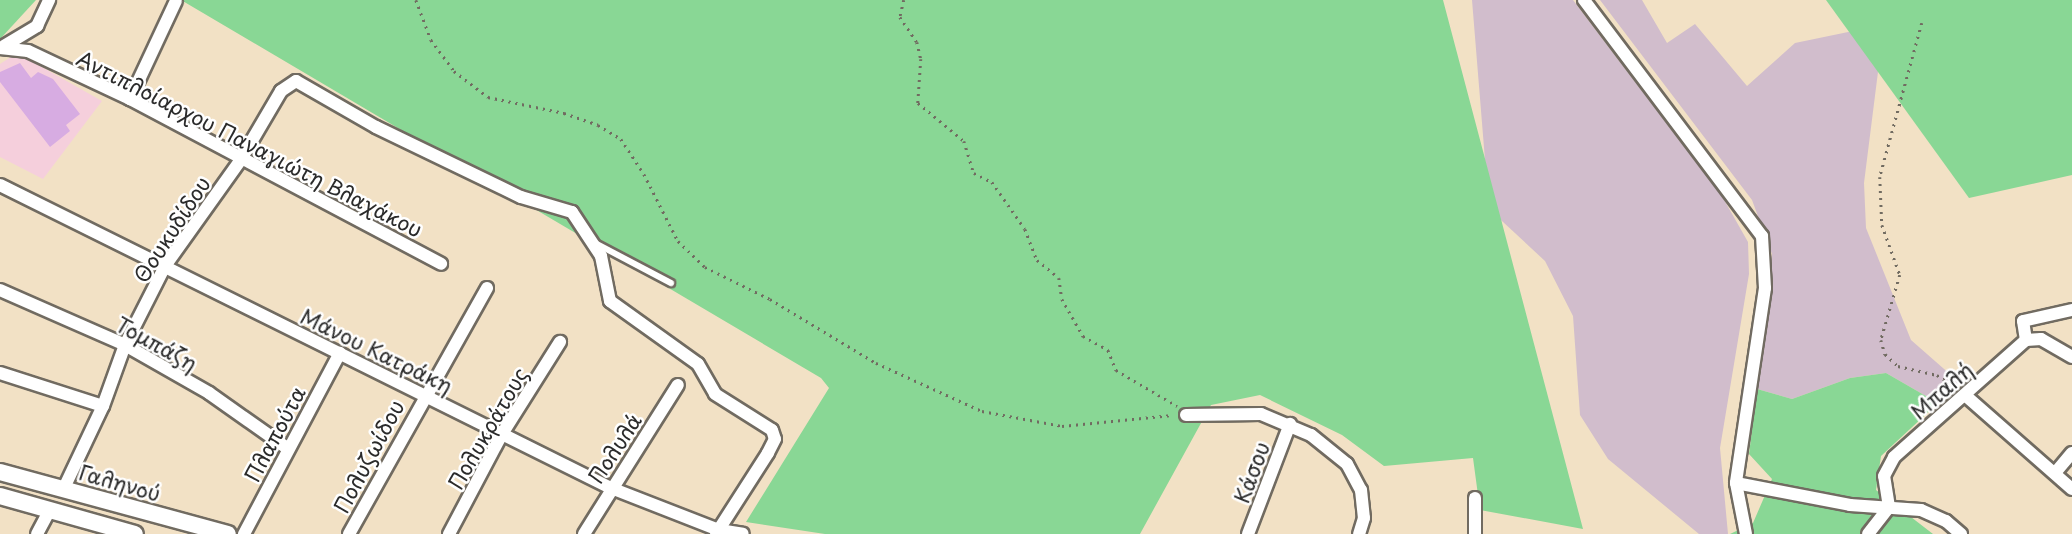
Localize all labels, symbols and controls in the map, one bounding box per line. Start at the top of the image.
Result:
street label: Αντιπλοίαρχου Παναγιώτη Βλαχάκου [73,44,427,242]
street label: Θουκυδίδου [127,171,215,287]
street label: Μάνου Κατράκη [297,302,457,398]
street label: Τομπάζη [112,310,202,376]
street label: Μπαλή [1905,356,1977,424]
street label: Πολυκράτους [442,363,532,493]
street label: Πλαπούτα [238,382,310,486]
street label: Πολυζωίδου [328,395,408,517]
street label: Πολυλά [582,408,646,488]
street label: Κάσου [1228,438,1274,506]
street label: Γαληνού [76,458,164,506]

